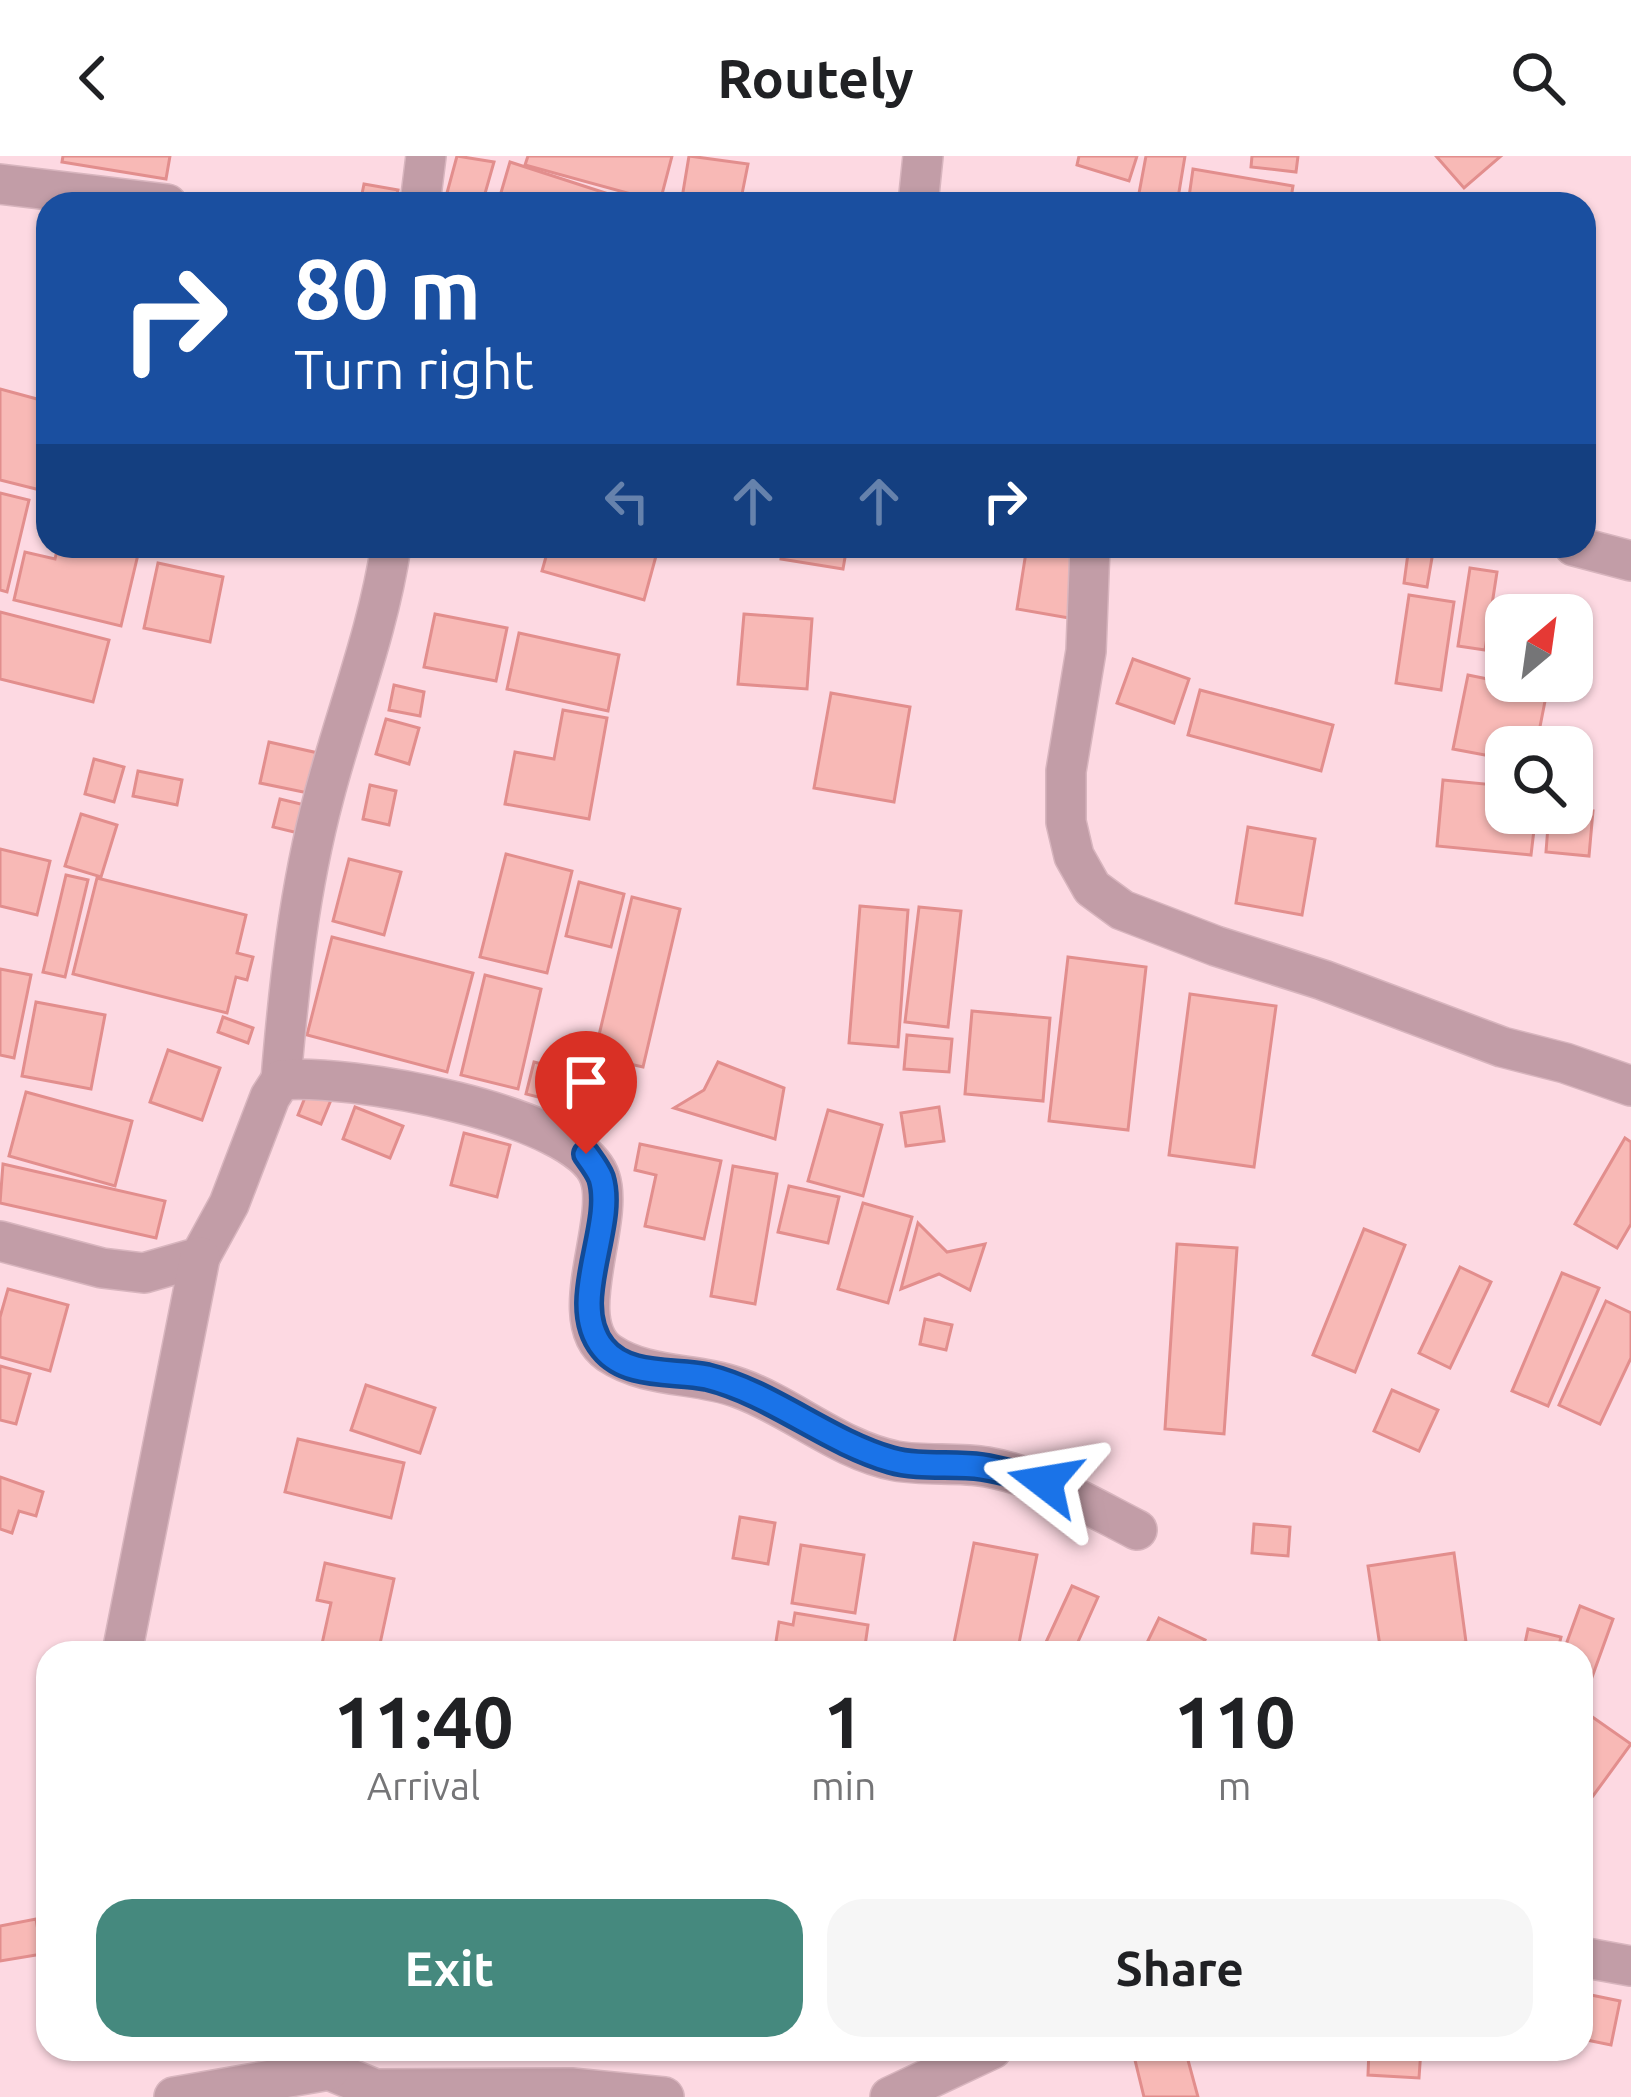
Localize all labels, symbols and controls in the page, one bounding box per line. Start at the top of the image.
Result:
icon: back [60,45,126,111]
icon: search [1505,45,1571,111]
text: Routely [717,48,914,108]
icon: right [96,240,252,396]
text: 80 m [294,241,481,335]
text: Turn right [294,339,534,399]
icon: left [594,468,660,534]
icon: ahead [720,468,786,534]
icon: ahead [846,468,912,534]
icon: right [972,468,1038,534]
north arrow [1485,594,1593,702]
map controls [1485,594,1593,834]
button: search [1485,726,1593,834]
pin [535,1031,637,1154]
icon: arrive [553,1049,619,1115]
position arrow [982,1419,1108,1545]
text: 11:40 [333,1681,514,1762]
text: 1 [823,1681,864,1762]
text: 110 [1174,1681,1296,1762]
text: Arrival [367,1764,480,1807]
text: min [811,1764,876,1807]
text: m [1218,1764,1251,1807]
button: Exit [96,1899,803,2037]
button: Share [827,1899,1533,2037]

